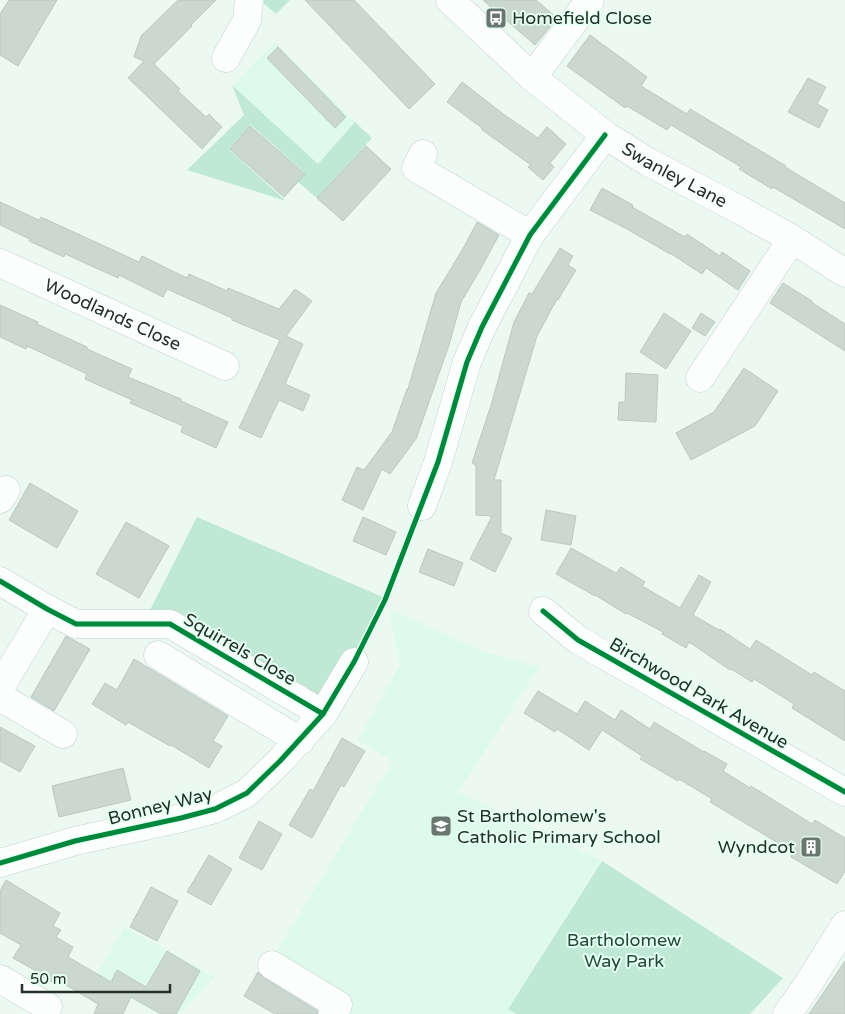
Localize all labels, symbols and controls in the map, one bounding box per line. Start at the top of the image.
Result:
bus stop icon: Homefield Close [484,6,508,30]
place label: Homefield Close [512,7,652,29]
street label: Swanley Lane [618,137,731,212]
street label: Woodlands Close [41,274,184,355]
street label: Squirrels Close [180,608,300,690]
street label: Birchwood Park Avenue [605,633,793,753]
street label: Bonney Way [106,782,215,830]
place label: St Bartholomew's Catholic Primary School [457,805,661,848]
school or university icon: St Bartholomew's Catholic Primary School [429,814,453,838]
building icon: Wyndcot [799,835,823,859]
place label: Wyndcot [718,836,795,858]
park label: Bartholomew Way Park [567,929,681,972]
scale bar [22,962,170,994]
text: 50 m [30,970,67,988]

